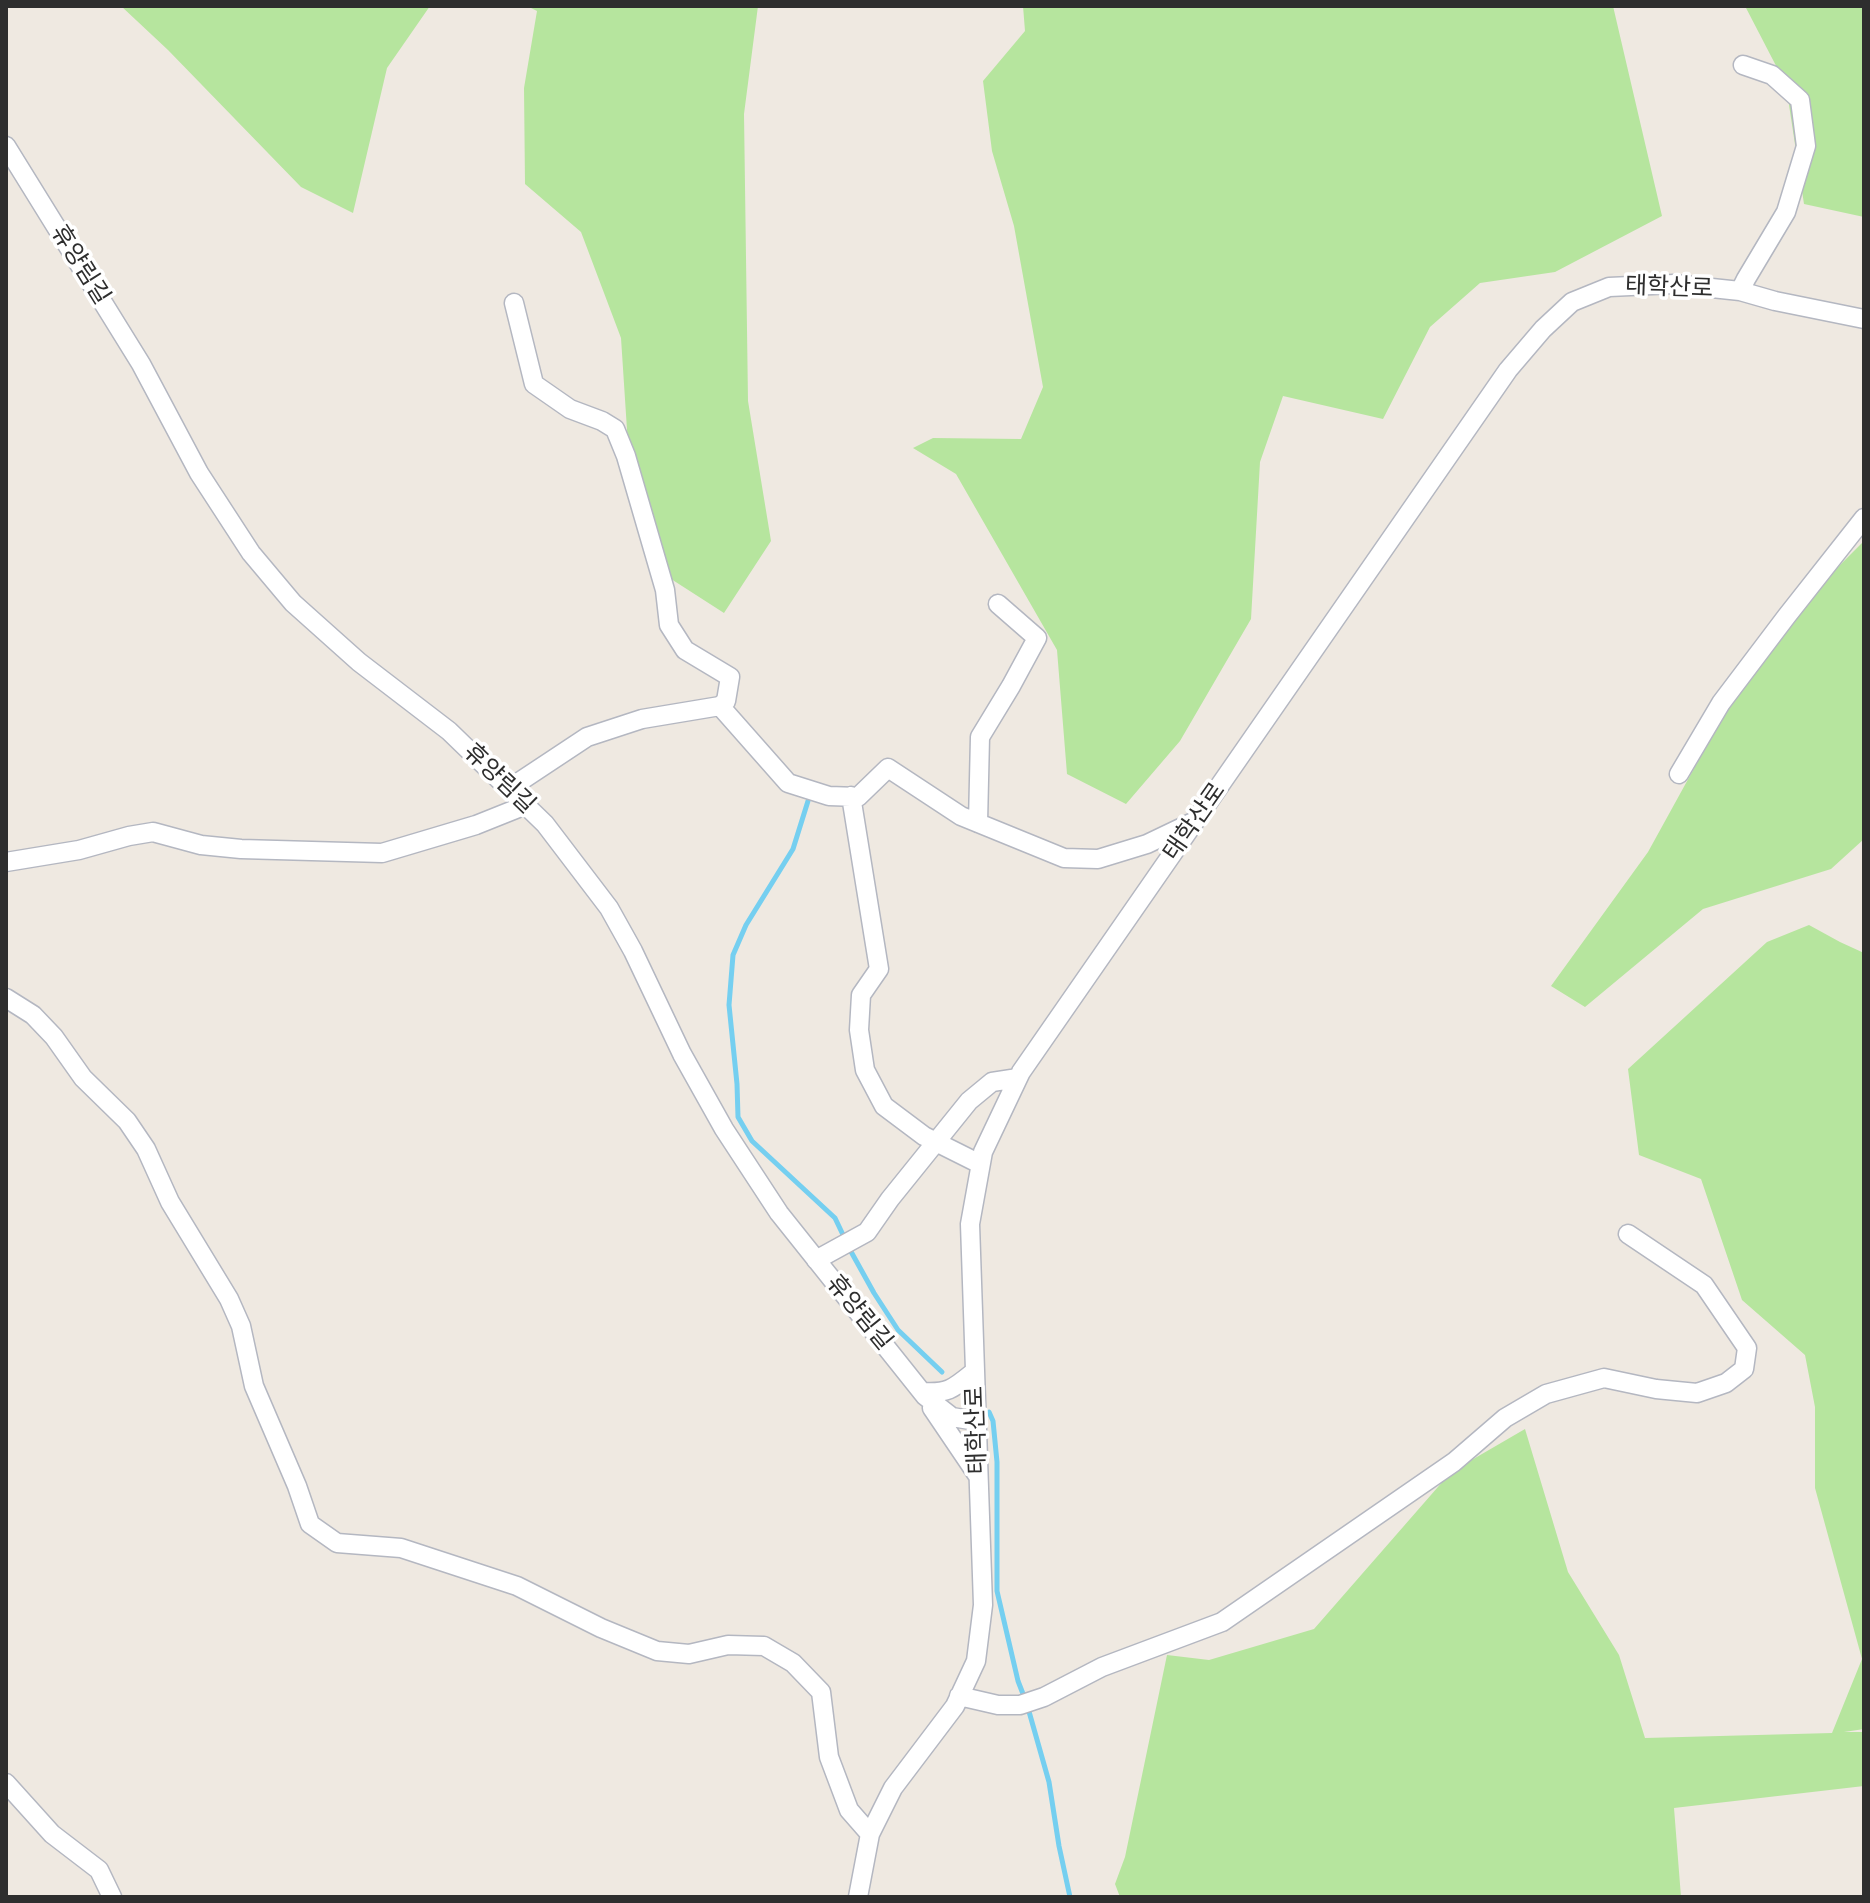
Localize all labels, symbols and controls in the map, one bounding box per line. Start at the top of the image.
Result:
street label: 휴양림길 [44,220,116,310]
street label: 태학산로 [1624,272,1714,304]
street label: 휴양림길 [457,738,541,820]
street label: 태학산로 [1158,778,1232,866]
street label: 휴양림길 [820,1270,898,1356]
street label: 태학산로 [961,1385,993,1475]

